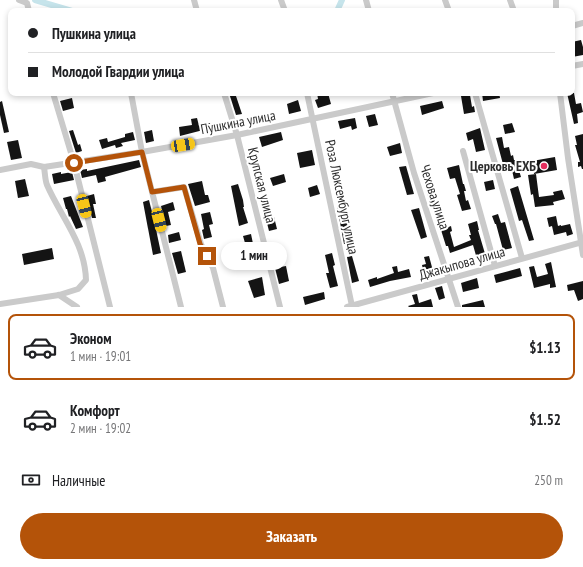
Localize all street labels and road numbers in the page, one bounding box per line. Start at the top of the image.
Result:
street label: Пушкина улица [199,106,277,138]
street label: Роза Люксембург улица [321,138,363,256]
street label: Крупская улица [244,145,280,225]
street label: Чехова улица [416,162,454,232]
street label: Джакыпова улица [417,242,507,284]

